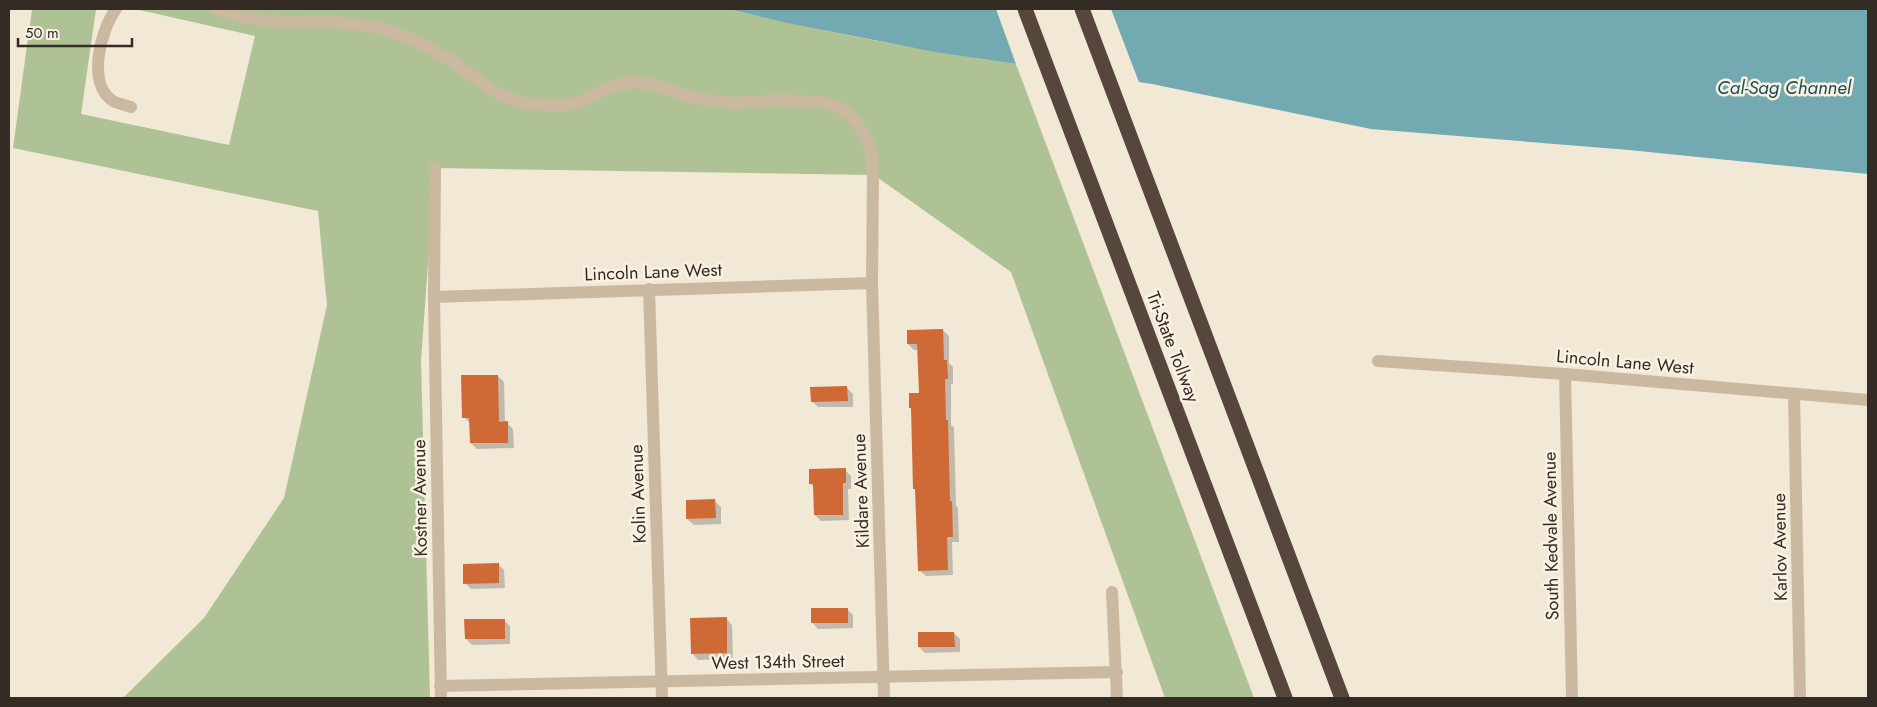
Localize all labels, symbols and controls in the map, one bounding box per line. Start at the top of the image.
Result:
scale bar [18,15,131,47]
text: 50 m [25,22,59,44]
water label: Cal-Sag Channel [1717,74,1852,101]
street label: Lincoln Lane West [584,257,723,287]
street label: Tri-State Tollway [1140,288,1206,406]
street label: Lincoln Lane West [1555,343,1695,381]
street label: Kildare Avenue [846,433,876,549]
street label: Kostner Avenue [406,439,434,557]
street label: Kolin Avenue [623,444,653,544]
street label: South Kedvale Avenue [1537,451,1565,621]
street label: Karlov Avenue [1766,493,1794,601]
street label: West 134th Street [711,648,845,676]

